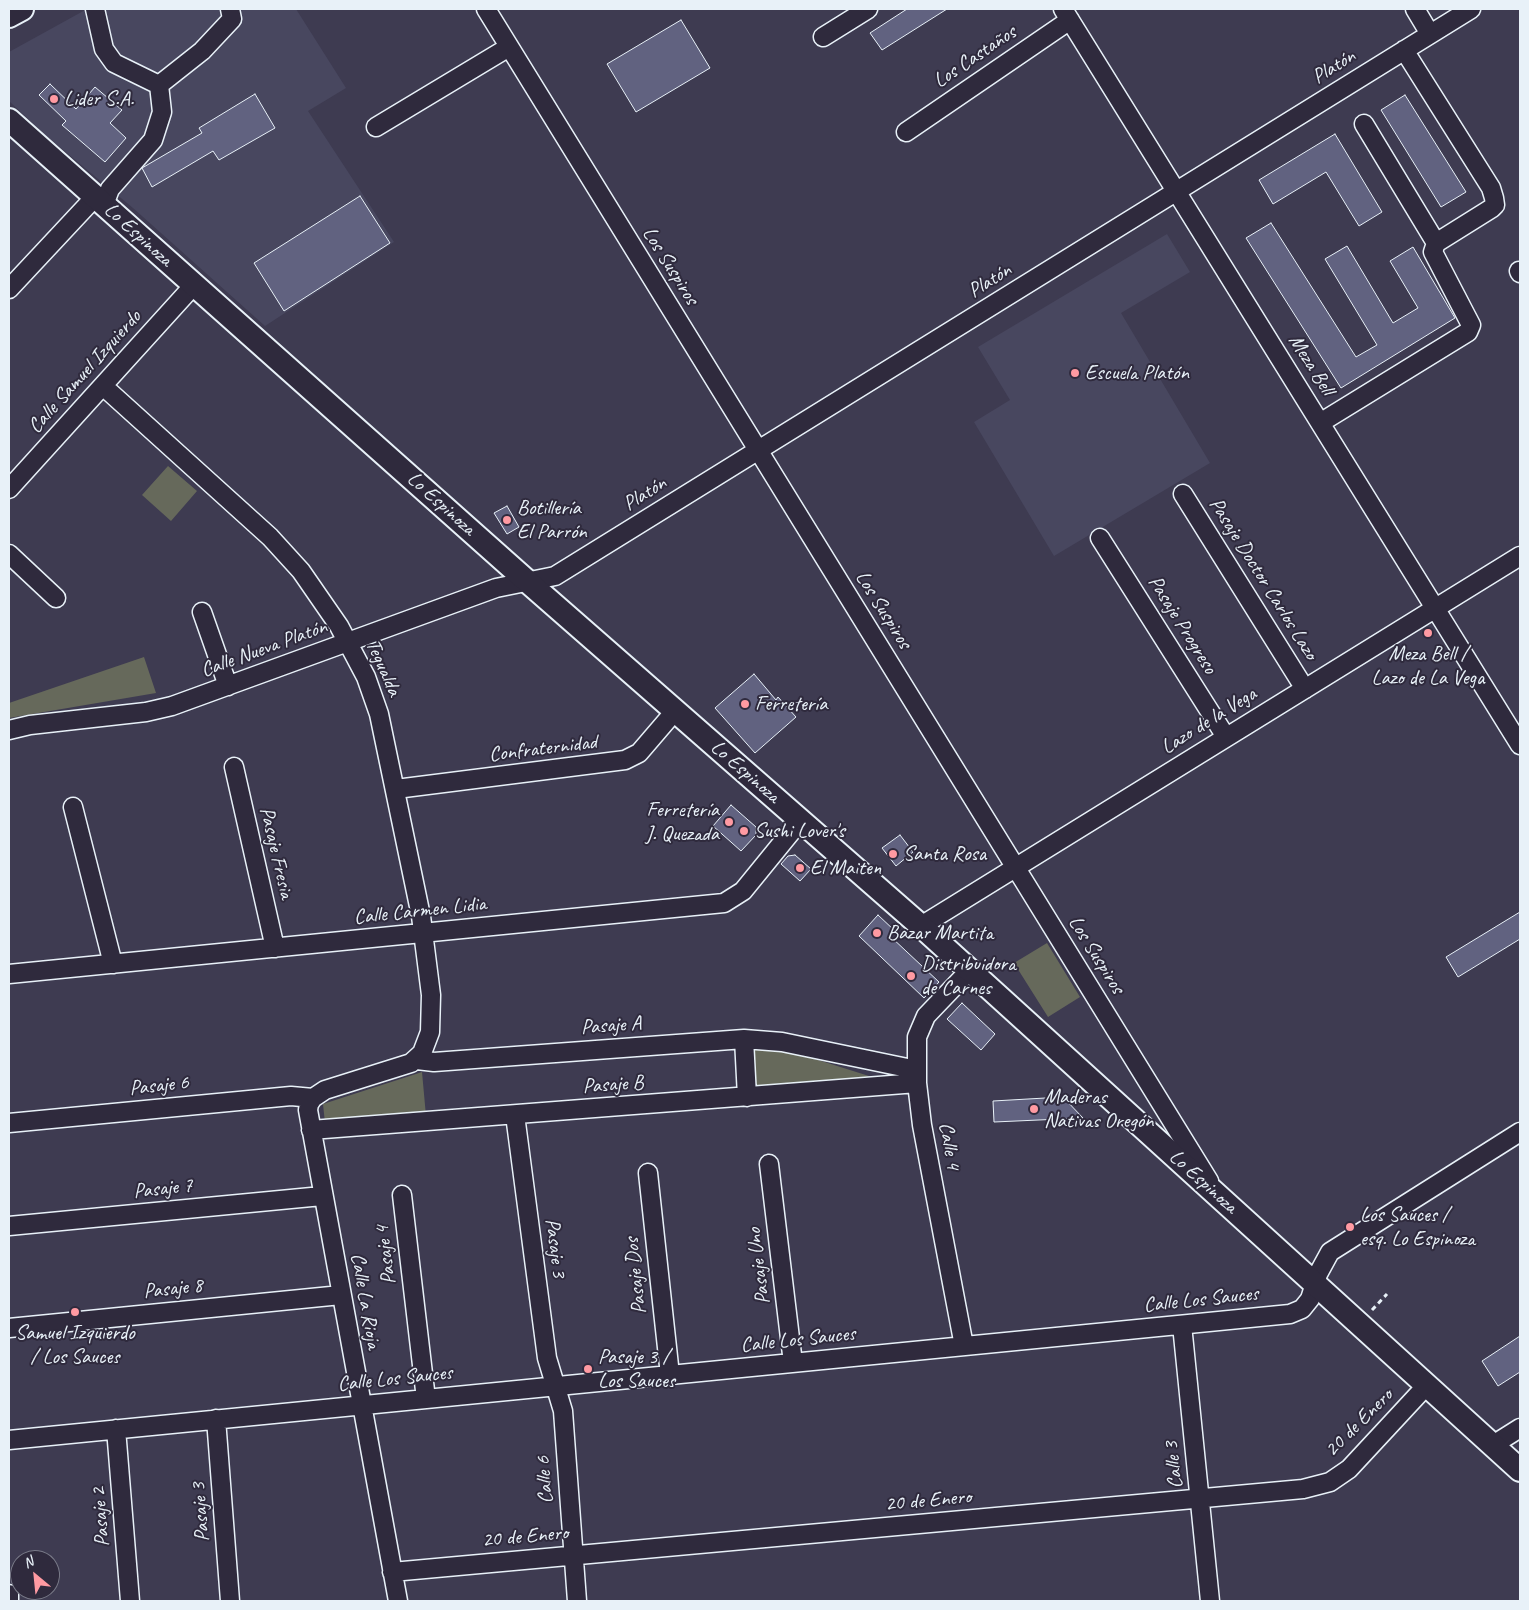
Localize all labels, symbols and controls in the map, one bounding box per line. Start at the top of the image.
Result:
street label: Los Castaños [929,20,1021,94]
street label: Platón [1308,44,1360,90]
place label: Lider S.A. [64,86,134,112]
marker: Lider S.A. [48,93,60,105]
street label: Lo Espinoza [98,198,178,272]
street label: Los Suspiros [636,222,704,310]
street label: Platón [964,258,1016,304]
street label: Calle Samuel Izquierdo [23,305,147,439]
street label: Meza Bell [1283,330,1339,400]
place label: Escuela Platón [1085,360,1189,386]
marker: Escuela Platón [1069,367,1081,379]
street label: Lo Espinoza [401,467,481,541]
street label: Platón [619,471,671,517]
street label: Pasaje Doctor Carlos Lazo [1203,493,1323,665]
place label: Botillería El Parrón [517,495,587,545]
marker: Botillería El Parrón [501,514,513,526]
street label: Los Suspiros [849,566,917,654]
street label: Pasaje Progreso [1142,571,1222,679]
street label: Calle Nueva Platón [197,615,331,683]
marker: Meza Bell / Lazo de La Vega [1422,627,1434,639]
street label: Tegualda [359,636,407,700]
place label: Meza Bell / Lazo de La Vega [1372,641,1484,691]
street label: Lazo de la Vega [1157,682,1261,760]
place label: Ferretería [755,691,827,717]
marker: Ferretería [739,698,751,710]
street label: Confraternidad [488,730,598,768]
street label: Lo Espinoza [705,735,785,809]
place label: Ferretería J. Quezada [646,797,719,847]
street label: Pasaje Fresia [253,805,299,901]
marker: Ferretería J. Quezada [723,816,735,828]
place label: Sushi Lover's [754,818,845,844]
marker: Sushi Lover's [738,825,750,837]
place label: Santa Rosa [903,841,986,867]
marker: Santa Rosa [887,848,899,860]
place label: El Maiten [810,855,881,881]
marker: El Maiten [794,862,806,874]
street label: Calle Carmen Lidia [353,892,487,930]
street label: Los Suspiros [1062,911,1130,999]
place label: Bazar Martita [887,920,993,946]
marker: Bazar Martita [871,927,883,939]
place label: Distribuidora de Carnes [921,951,1016,1001]
marker: Distribuidora de Carnes [905,970,917,982]
street label: Pasaje A [580,1011,642,1041]
street label: Pasaje 6 [128,1070,190,1102]
street label: Pasaje B [582,1070,644,1100]
place label: Maderas Nativas Oregón [1044,1084,1154,1134]
marker: Maderas Nativas Oregón [1028,1103,1040,1115]
street label: Calle 4 [932,1120,966,1172]
street label: Lo Espinoza [1163,1145,1243,1219]
street label: Pasaje 7 [132,1173,194,1205]
place label: Los Sauces / esq. Lo Espinoza [1360,1202,1475,1252]
street label: Pasaje 3 [539,1217,571,1279]
marker: Los Sauces / esq. Lo Espinoza [1344,1221,1356,1233]
street label: Pasaje 4 [370,1224,402,1286]
street label: Pasaje Uno [742,1226,776,1306]
street label: Pasaje Dos [619,1237,653,1315]
street label: Calle La Rioja [344,1251,386,1351]
street label: Pasaje 8 [142,1273,204,1305]
street label: Calle Los Sauces [1142,1281,1260,1319]
marker: Samuel Izquierdo / Los Sauces [69,1306,81,1318]
place label: Samuel Izquierdo / Los Sauces [15,1320,135,1370]
street label: Calle Los Sauces [739,1321,857,1359]
place label: Pasaje 3 / Los Sauces [598,1344,675,1394]
street label: Calle Los Sauces [336,1360,454,1398]
marker: Pasaje 3 / Los Sauces [582,1363,594,1375]
street label: 20 de Enero [1320,1384,1398,1462]
street label: Calle 3 [1159,1440,1189,1490]
street label: Calle 6 [531,1455,559,1505]
street label: Pasaje 3 [186,1482,216,1542]
street label: 20 de Enero [884,1485,972,1517]
street label: Pasaje 2 [86,1487,116,1547]
street label: 20 de Enero [481,1521,569,1553]
north arrow [10,1550,60,1600]
text: N [20,1553,36,1572]

